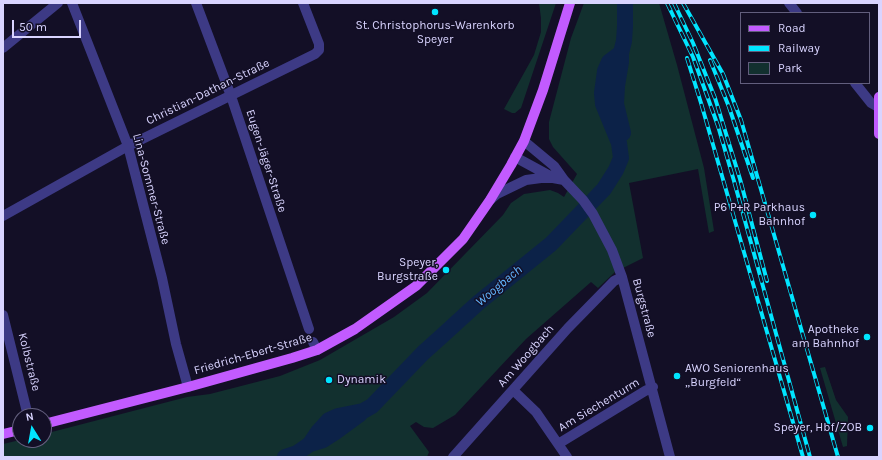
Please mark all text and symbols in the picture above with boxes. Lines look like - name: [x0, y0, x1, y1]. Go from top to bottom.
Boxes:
- marker: St. Christophorus-Warenkorb Speyer: [430, 7, 440, 17]
- scale bar: [14, 12, 83, 38]
- legend: [740, 12, 870, 84]
- place label: St. Christophorus-Warenkorb Speyer: [355, 19, 515, 47]
- text: 50 m: [19, 20, 47, 34]
- text: Road: [778, 21, 806, 35]
- text: Railway: [778, 41, 820, 55]
- street label: Christian-Dathan-Straße: [144, 56, 272, 128]
- text: Park: [778, 61, 802, 75]
- street label: Eugen-Jäger-Straße: [243, 108, 289, 214]
- street label: Lina-Sommer-Straße: [129, 132, 173, 246]
- place label: P6 P+R Parkhaus Bahnhof: [714, 201, 805, 229]
- marker: P6 P+R Parkhaus Bahnhof: [808, 210, 818, 220]
- place label: Speyer, Burgstraße: [377, 256, 438, 284]
- water label: Woogbach: [473, 262, 525, 310]
- marker: Speyer, Burgstraße: [441, 265, 451, 275]
- street label: Burgstraße: [629, 277, 659, 339]
- street label: Am Woogbach: [495, 322, 557, 390]
- place label: Apotheke am Bahnhof: [792, 323, 859, 351]
- street label: Friedrich-Ebert-Straße: [192, 330, 314, 378]
- street label: Kolbstraße: [15, 331, 43, 393]
- marker: Apotheke am Bahnhof: [862, 332, 872, 342]
- place label: AWO Seniorenhaus „Burgfeld“: [685, 362, 789, 390]
- marker: AWO Seniorenhaus „Burgfeld“: [672, 371, 682, 381]
- place label: Dynamik: [337, 373, 386, 387]
- marker: Dynamik: [324, 375, 334, 385]
- street label: Am Siechenturm: [556, 375, 642, 435]
- north arrow: [12, 408, 52, 448]
- text: N: [25, 410, 35, 424]
- place label: Speyer, Hbf/ZOB: [773, 421, 862, 435]
- marker: Speyer, Hbf/ZOB: [865, 423, 875, 433]

